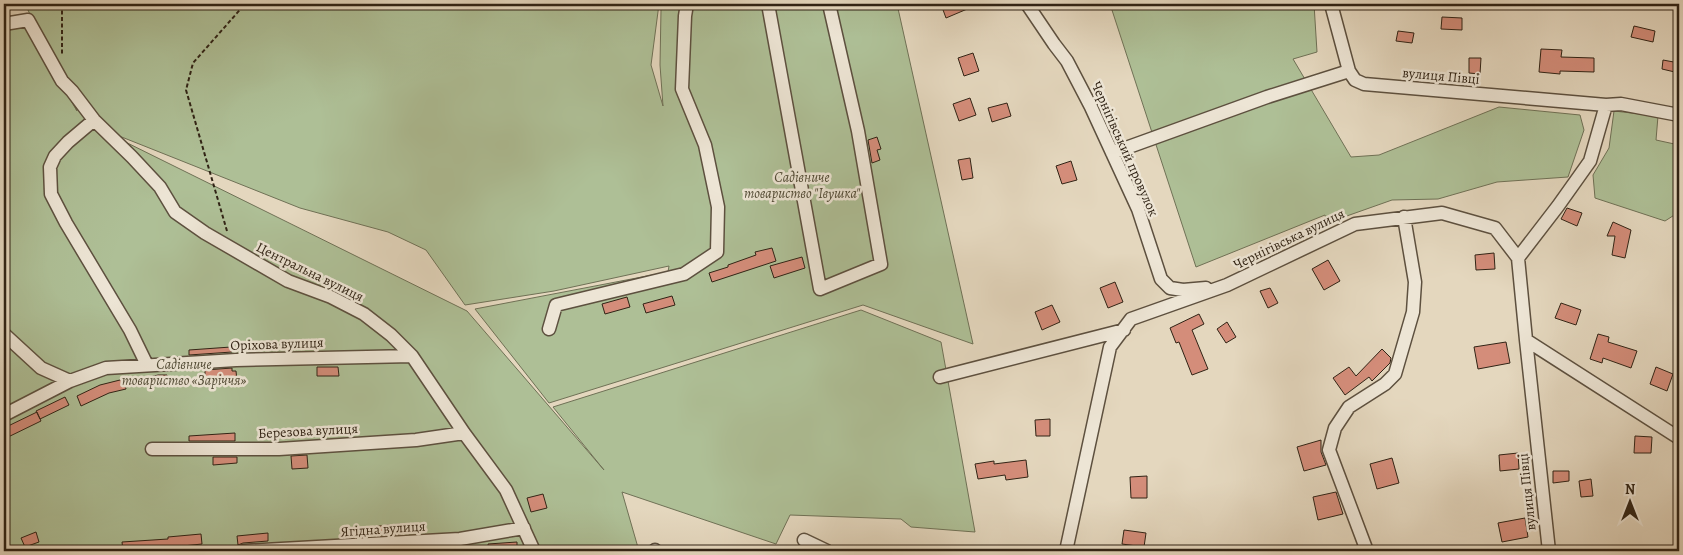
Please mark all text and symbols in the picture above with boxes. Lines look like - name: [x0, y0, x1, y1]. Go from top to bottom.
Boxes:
- street label: вулиця Півці: [1402, 63, 1481, 89]
- street label: Чернігівський провулок: [1087, 79, 1163, 219]
- park label: Садівниче товариство "Івушка": [744, 168, 861, 203]
- street label: Чернігівська вулиця: [1230, 204, 1348, 274]
- street label: Центральна вулиця: [253, 238, 367, 306]
- street label: Оріхова вулиця: [230, 333, 324, 355]
- park label: Садівниче товариство «Заріччя»: [122, 355, 247, 390]
- street label: Березова вулиця: [257, 419, 359, 443]
- street label: вулиця Півці: [1513, 452, 1541, 532]
- north arrow: [1606, 478, 1656, 528]
- text: N: [1625, 480, 1635, 499]
- street label: Ягідна вулиця: [340, 517, 426, 541]

